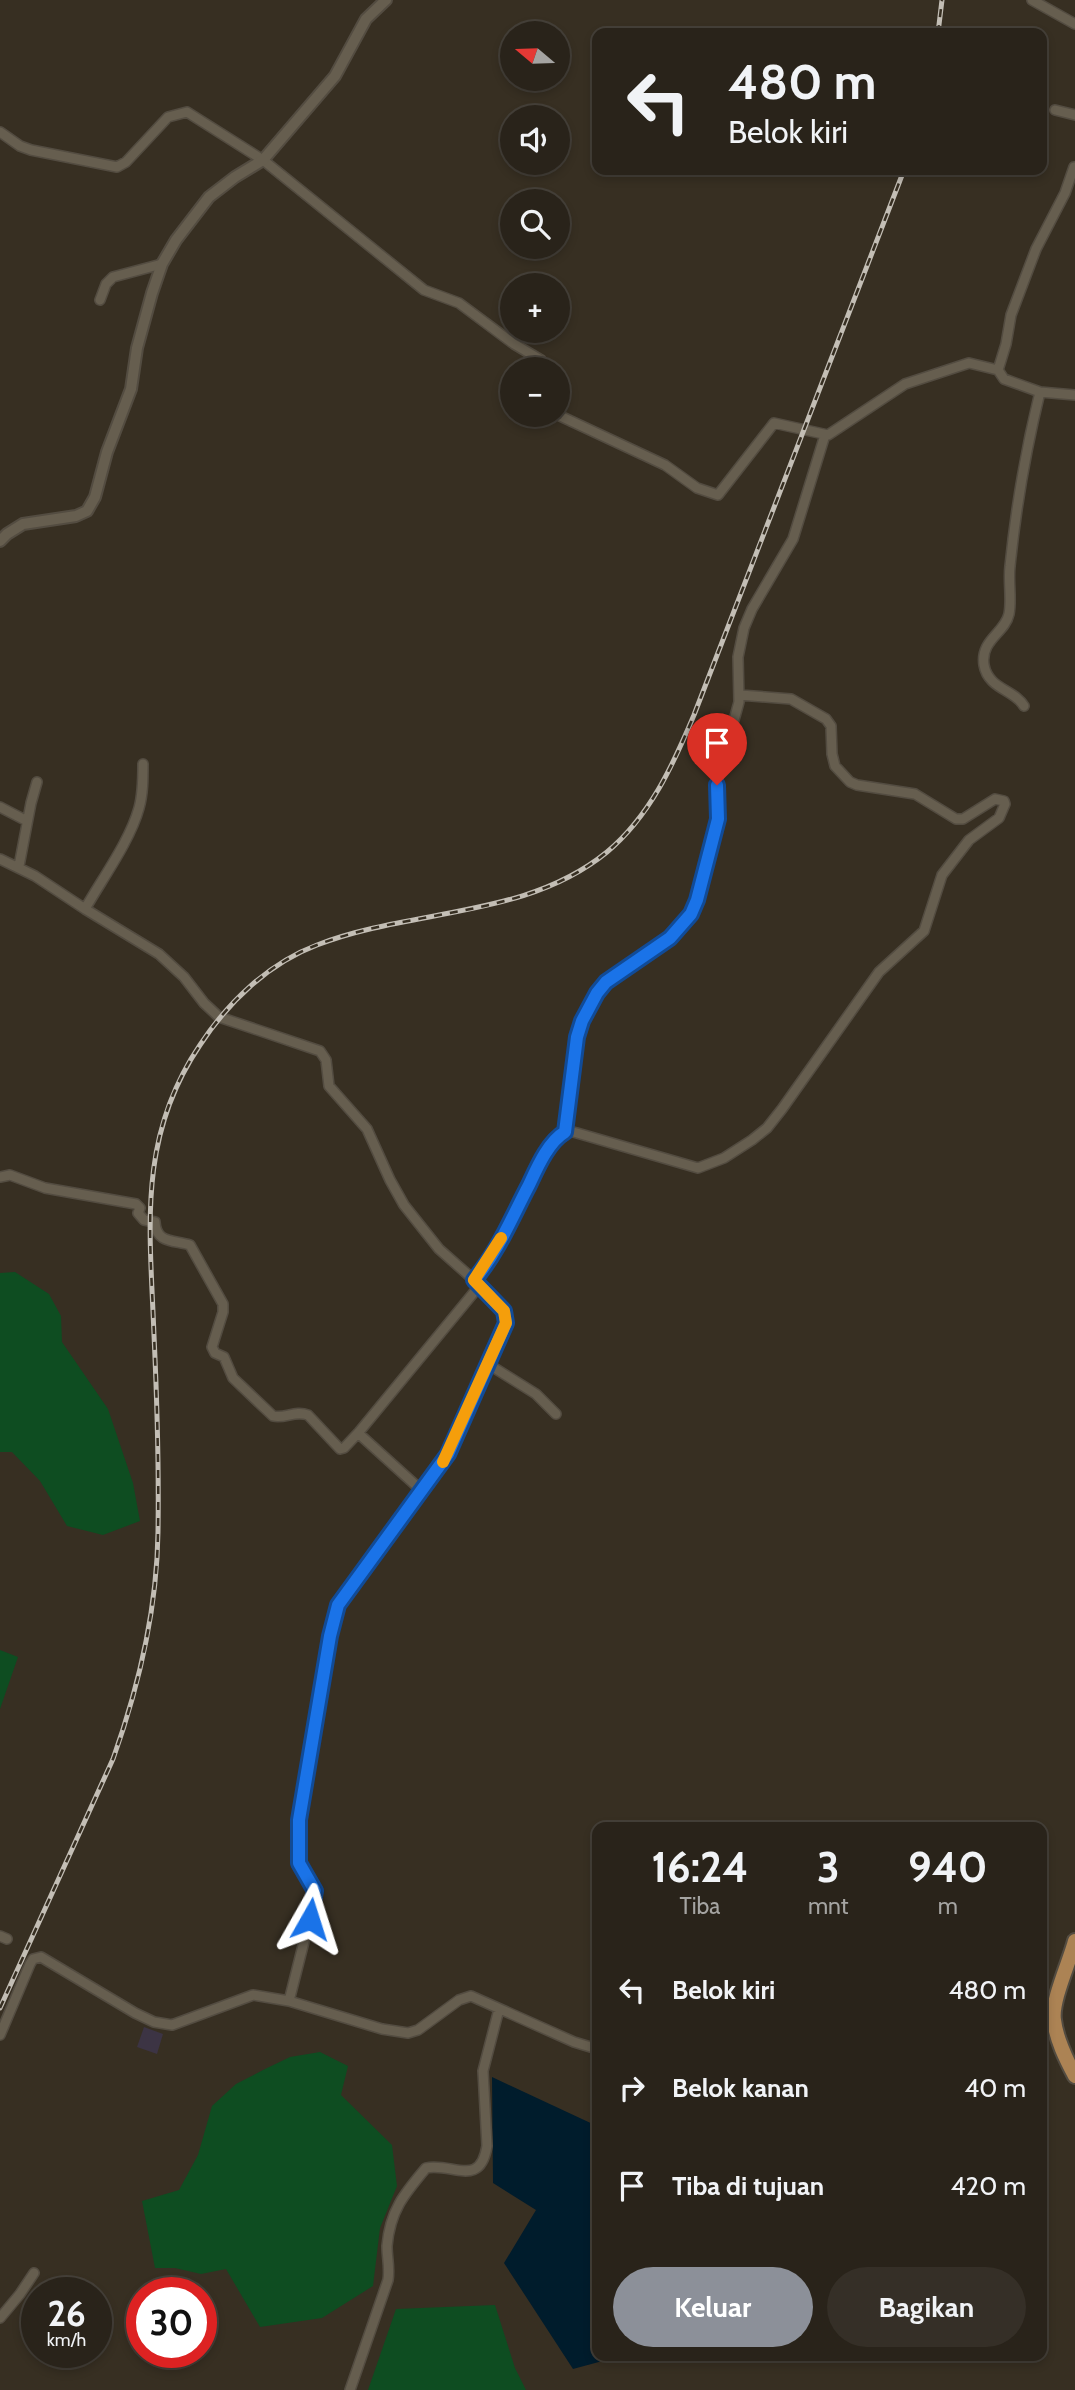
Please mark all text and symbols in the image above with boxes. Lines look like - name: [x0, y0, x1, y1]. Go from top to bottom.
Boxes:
- north arrow: [500, 21, 570, 91]
- map controls: [500, 21, 570, 427]
- text: 480 m: [728, 52, 876, 111]
- icon: left: [613, 56, 704, 147]
- button: sound: [500, 105, 570, 175]
- text: Belok kiri: [728, 112, 848, 151]
- button: search: [500, 189, 570, 259]
- button: +: [500, 273, 570, 343]
- button: −: [500, 357, 570, 427]
- pin: [687, 713, 747, 785]
- icon: arrive: [698, 724, 736, 762]
- text: 16:24: [652, 1841, 748, 1893]
- text: 3: [817, 1841, 840, 1893]
- text: 940: [908, 1841, 987, 1893]
- position arrow: [273, 1882, 347, 1956]
- text: Tiba: [680, 1892, 720, 1920]
- text: mnt: [808, 1892, 849, 1920]
- text: m: [938, 1892, 958, 1920]
- icon: left: [613, 1971, 651, 2009]
- text: Belok kiri: [672, 1974, 775, 2006]
- text: 480 m: [948, 1974, 1026, 2006]
- icon: right: [613, 2069, 651, 2107]
- text: Belok kanan: [672, 2072, 809, 2104]
- text: 40 m: [964, 2072, 1026, 2104]
- icon: arrive: [613, 2167, 651, 2205]
- text: Tiba di tujuan: [672, 2170, 824, 2202]
- text: 420 m: [951, 2170, 1026, 2202]
- button: Keluar: [613, 2267, 813, 2347]
- button: Bagikan: [827, 2267, 1026, 2347]
- speed limit sign: 30: [126, 2277, 217, 2368]
- text: 26: [47, 2292, 86, 2335]
- text: km/h: [47, 2329, 86, 2351]

